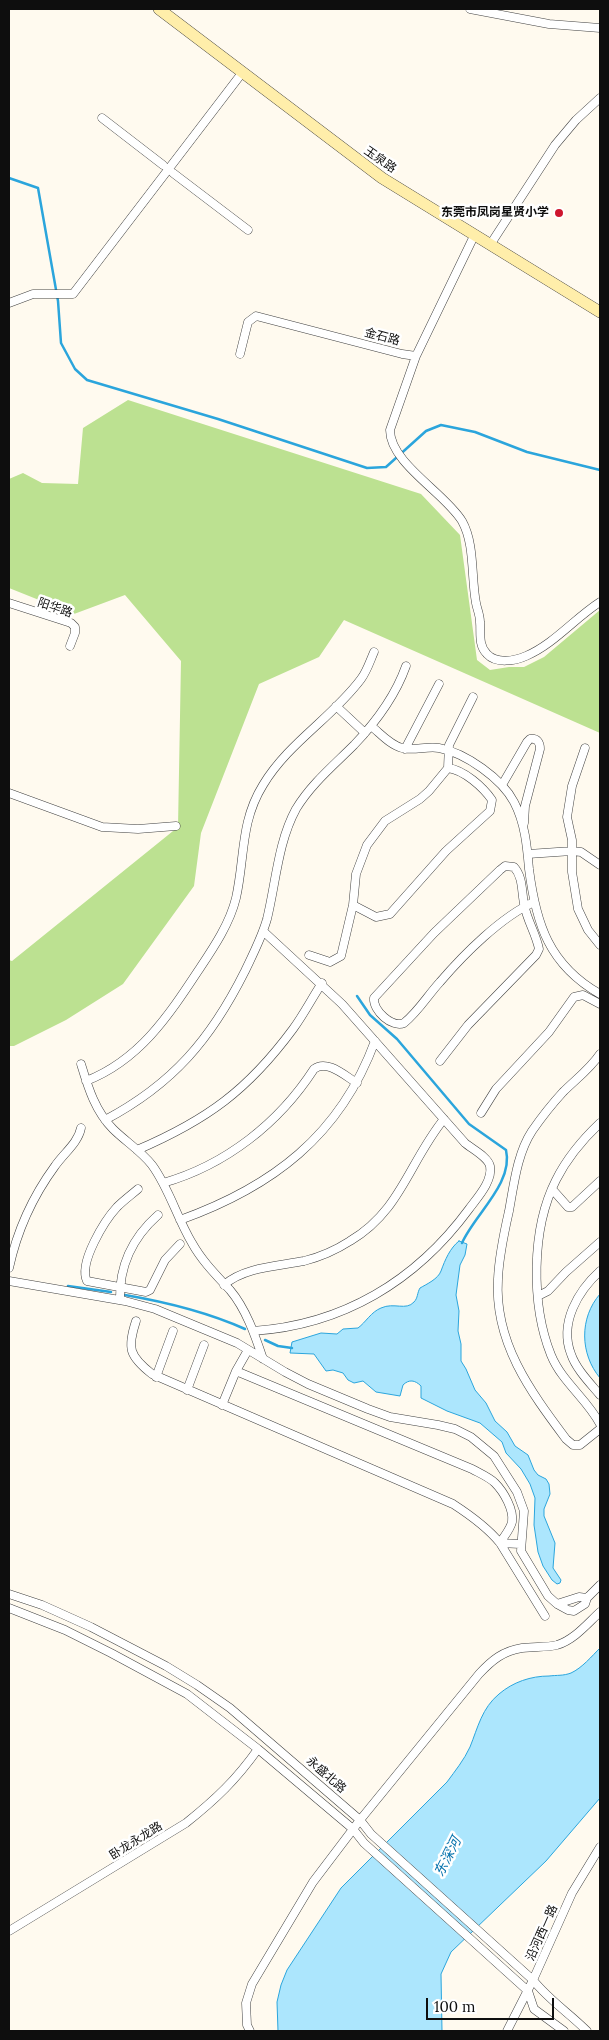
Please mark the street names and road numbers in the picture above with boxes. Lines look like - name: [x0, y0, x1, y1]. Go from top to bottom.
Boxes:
- street label: 玉泉路: [361, 144, 399, 176]
- street label: 金石路: [363, 325, 401, 349]
- street label: 阳华路: [36, 595, 74, 621]
- street label: 永盛北路: [303, 1754, 349, 1796]
- street label: 卧龙永龙路: [107, 1819, 165, 1863]
- street label: 沿河西一路: [523, 1903, 561, 1963]

